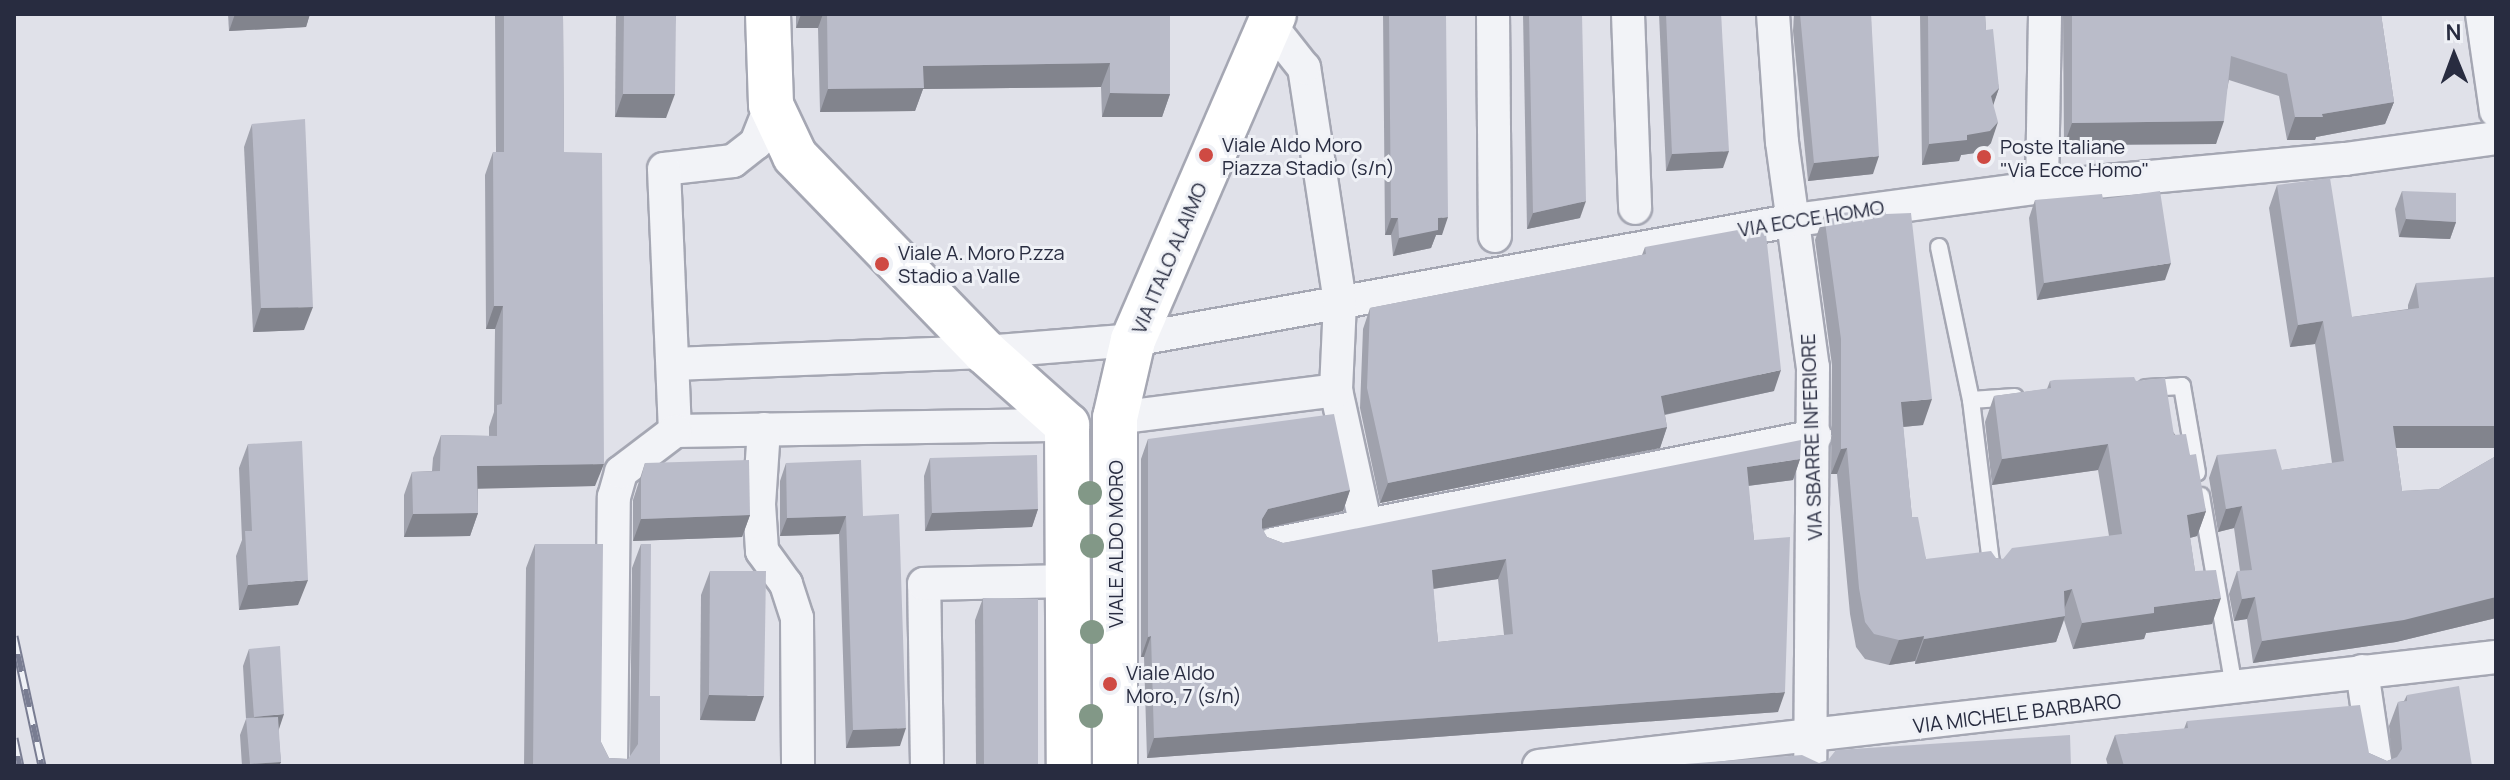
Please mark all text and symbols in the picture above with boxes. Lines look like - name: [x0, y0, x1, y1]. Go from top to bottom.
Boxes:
- north arrow: [2414, 16, 2494, 96]
- text: N: [2445, 17, 2462, 47]
- place label: Viale Aldo Moro Piazza Stadio (s/n): [1222, 132, 1395, 179]
- place label: Poste Italiane "Via Ecce Homo": [2000, 134, 2149, 181]
- marker: Viale Aldo Moro Piazza Stadio (s/n): [1197, 146, 1215, 164]
- marker: Poste Italiane "Via Ecce Homo": [1975, 148, 1993, 166]
- street label: VIA ITALO ALAIMO: [1126, 179, 1212, 337]
- street label: VIA ECCE HOMO: [1736, 195, 1886, 241]
- place label: Viale A. Moro P.zza Stadio a Valle: [898, 240, 1065, 287]
- marker: Viale A. Moro P.zza Stadio a Valle: [873, 255, 891, 273]
- street label: VIA SBARRE INFERIORE: [1795, 333, 1827, 541]
- street label: VIALE ALDO MORO: [1103, 460, 1127, 628]
- place label: Viale Aldo Moro, 7 (s/n): [1126, 660, 1242, 707]
- marker: Viale Aldo Moro, 7 (s/n): [1101, 675, 1119, 693]
- street label: VIA MICHELE BARBARO: [1912, 688, 2122, 738]

